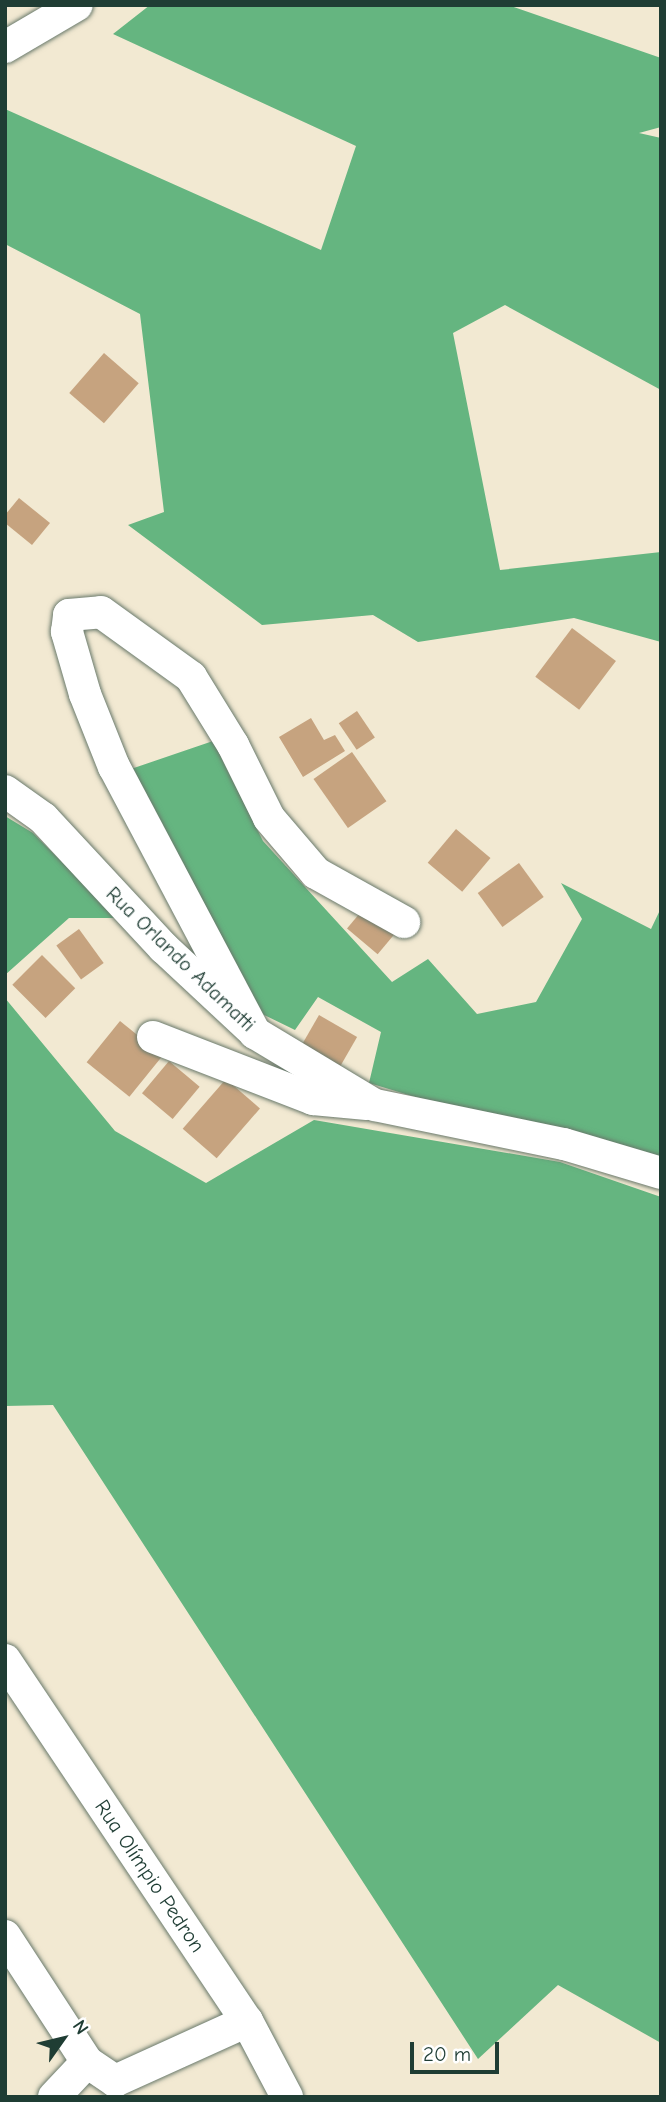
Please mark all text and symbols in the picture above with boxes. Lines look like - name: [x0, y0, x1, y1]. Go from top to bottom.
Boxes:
- street label: Rua Orlando Adamatti: [101, 881, 261, 1037]
- street label: Rua Olímpio Pedron: [90, 1795, 210, 1957]
- north arrow: [28, 2004, 98, 2074]
- text: N: [68, 2016, 93, 2039]
- scale bar: [414, 2028, 503, 2072]
- text: 20 m: [423, 2042, 471, 2066]

